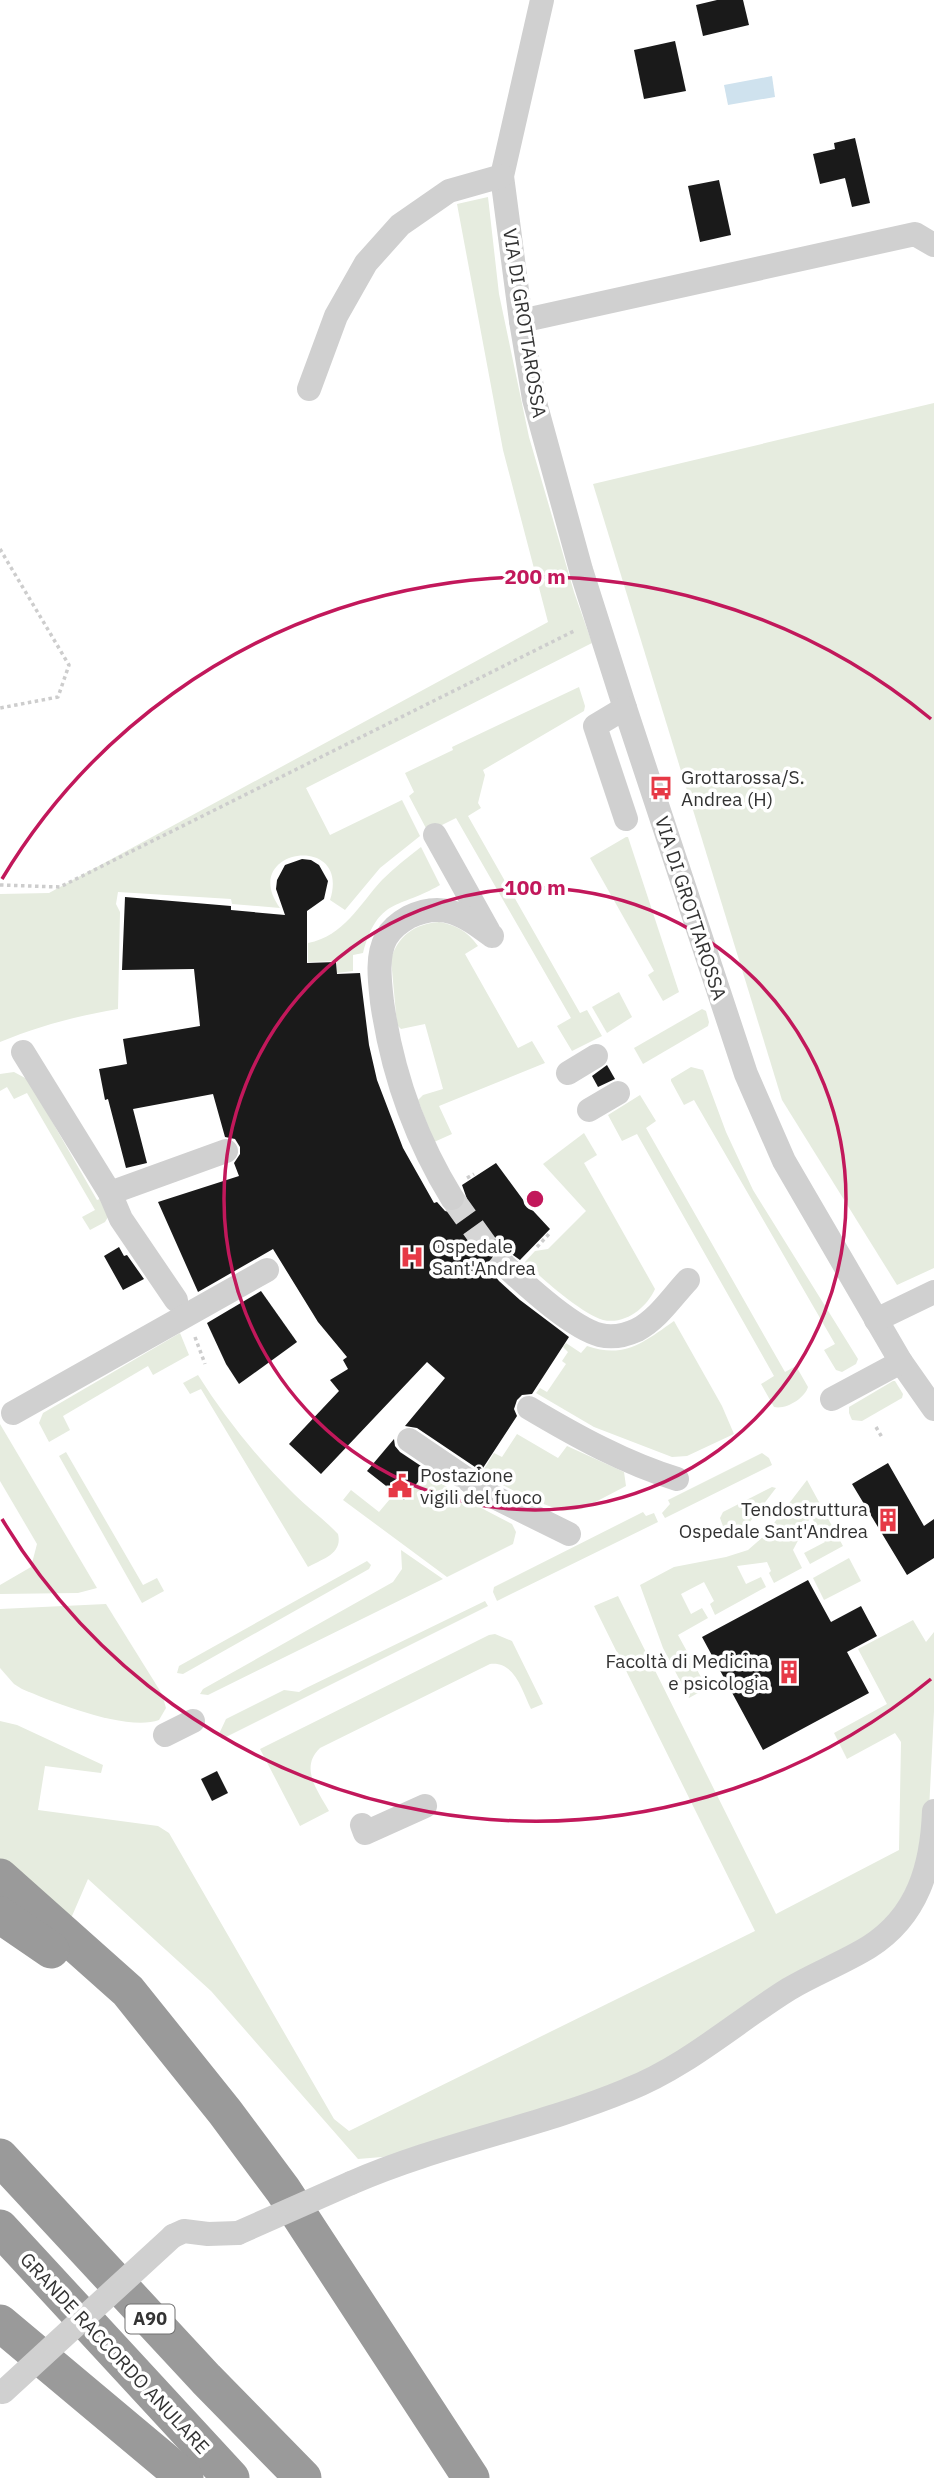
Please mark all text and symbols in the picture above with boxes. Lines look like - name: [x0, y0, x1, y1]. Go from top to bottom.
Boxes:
- street label: VIA DI GROTTAROSSA: [498, 227, 552, 419]
- text: 200 m: [504, 562, 566, 590]
- place label: Grottarossa/S. Andrea (H): [681, 765, 805, 811]
- bus stop icon: Grottarossa/S. Andrea (H): [647, 774, 675, 802]
- street label: VIA DI GROTTAROSSA: [650, 813, 732, 1003]
- text: 100 m: [504, 873, 566, 901]
- centre of rings: [523, 1187, 547, 1211]
- place label: Ospedale Sant'Andrea: [432, 1234, 536, 1280]
- hospital icon: Ospedale Sant'Andrea: [398, 1243, 426, 1271]
- place label: Postazione vigili del fuoco: [420, 1463, 542, 1509]
- public building icon: Postazione vigili del fuoco: [386, 1472, 414, 1500]
- place label: Tendostruttura Ospedale Sant'Andrea: [679, 1497, 868, 1543]
- building icon: Tendostruttura Ospedale Sant'Andrea: [874, 1506, 902, 1534]
- place label: Facoltà di Medicina e psicologia: [605, 1649, 769, 1695]
- building icon: Facoltà di Medicina e psicologia: [775, 1658, 803, 1686]
- street label: GRANDE RACCORDO ANULARE: [15, 2247, 215, 2459]
- road number: A90: [125, 2304, 174, 2334]

